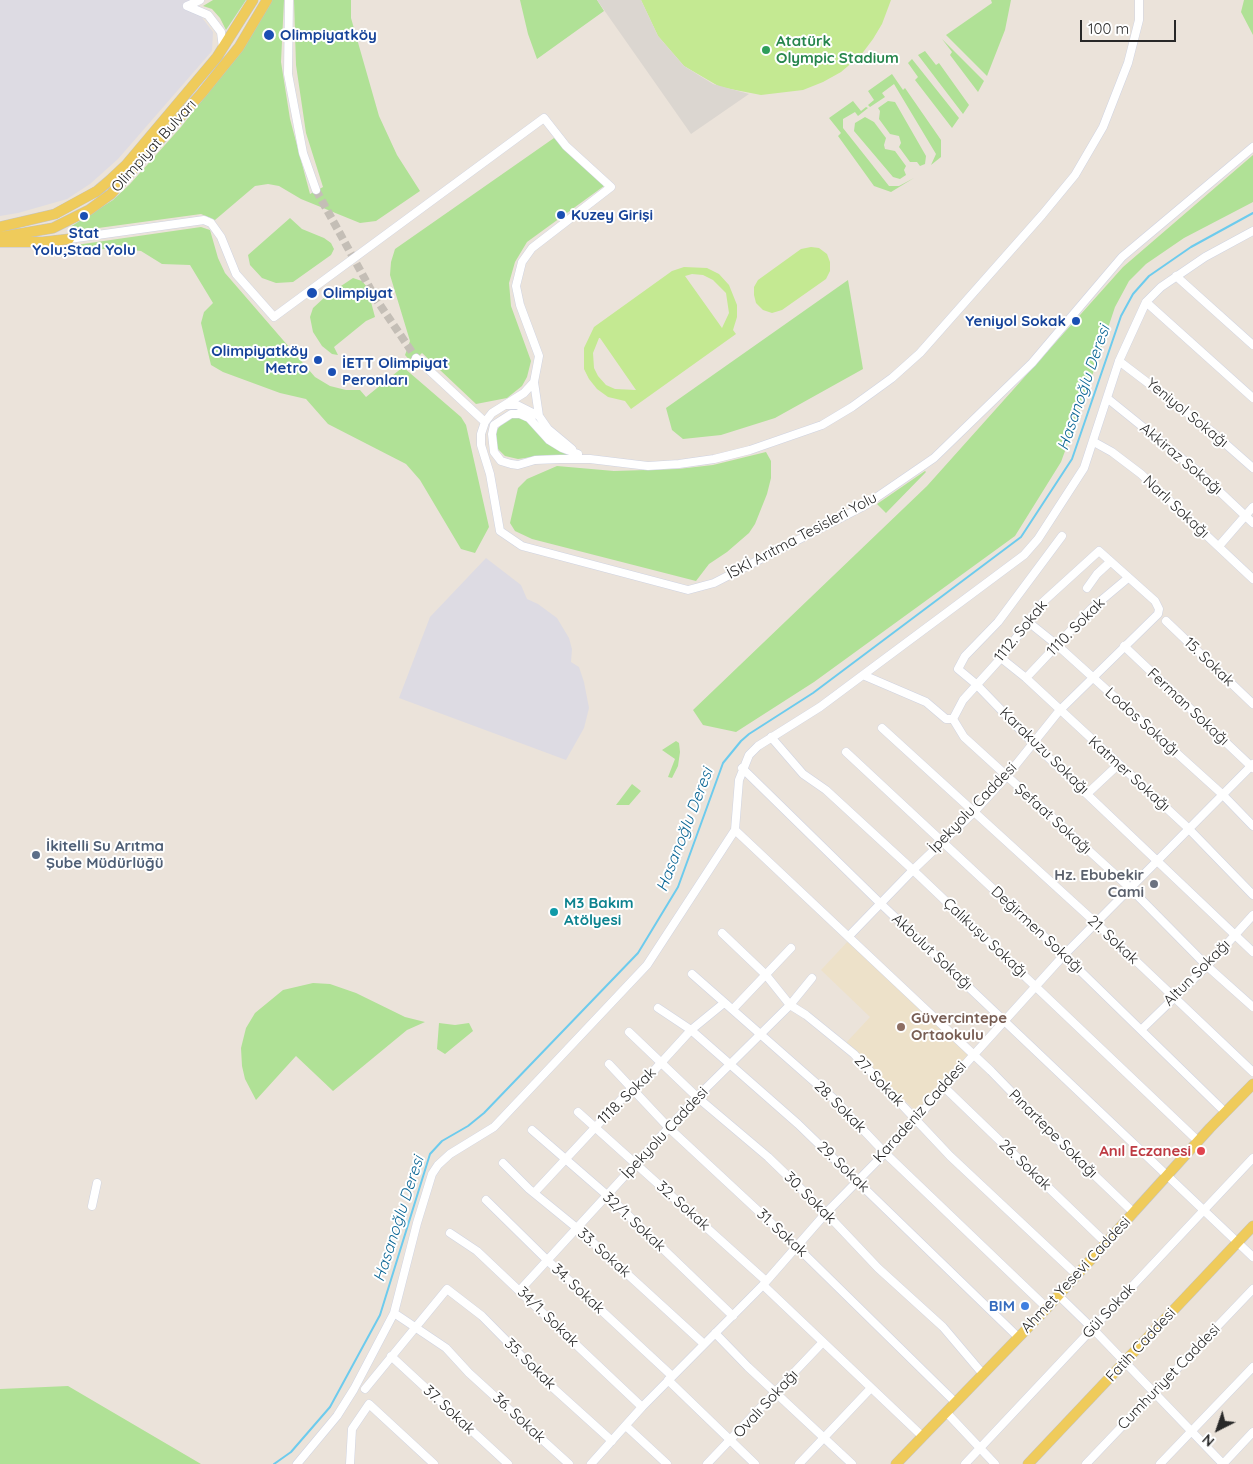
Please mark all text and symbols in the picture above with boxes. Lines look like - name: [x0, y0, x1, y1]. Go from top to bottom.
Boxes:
- scale bar: [1083, 10, 1179, 42]
- text: 100 m: [1088, 19, 1129, 38]
- place label: Olimpiyatköy: [280, 26, 377, 44]
- marker: Olimpiyatköy: [262, 28, 276, 42]
- place label: Atatürk Olympic Stadium: [776, 32, 899, 67]
- marker: Atatürk Olympic Stadium: [760, 44, 772, 56]
- street label: Olimpiyat Bulvarı: [108, 96, 200, 196]
- place label: Kuzey Girişi: [571, 206, 653, 224]
- marker: Kuzey Girişi: [555, 209, 567, 221]
- marker: Stat Yolu;Stad Yolu: [78, 210, 90, 222]
- place label: Stat Yolu;Stad Yolu: [32, 224, 136, 259]
- place label: Olimpiyat: [323, 284, 393, 302]
- marker: Olimpiyat: [305, 286, 319, 300]
- place label: Yeniyol Sokak: [965, 312, 1066, 330]
- marker: Yeniyol Sokak: [1070, 315, 1082, 327]
- water label: Hasanoğlu Deresi: [1054, 323, 1114, 453]
- place label: Olimpiyatköy Metro: [211, 342, 308, 377]
- marker: Olimpiyatköy Metro: [312, 354, 324, 366]
- place label: İETT Olimpiyat Peronları: [342, 354, 448, 389]
- marker: İETT Olimpiyat Peronları: [326, 366, 338, 378]
- street label: Yeniyol Sokağı: [1142, 374, 1232, 452]
- street label: Akkiraz Sokağı: [1136, 419, 1226, 499]
- street label: Narlı Sokağı: [1139, 472, 1213, 542]
- street label: İSKİ Arıtma Tesisleri Yolu: [724, 489, 880, 583]
- street label: 1110. Sokak: [1043, 594, 1109, 660]
- street label: 1112. Sokak: [991, 596, 1051, 666]
- street label: 15. Sokak: [1180, 634, 1238, 690]
- street label: Ferman Sokağı: [1143, 665, 1233, 749]
- street label: Lodos Sokağı: [1101, 684, 1183, 760]
- street label: Karakuzu Sokağı: [996, 704, 1092, 798]
- street label: Katmer Sokağı: [1085, 733, 1173, 815]
- street label: İpekyolu Caddesi: [925, 759, 1021, 857]
- water label: Hasanoğlu Deresi: [653, 765, 717, 895]
- street label: Şefaat Sokağı: [1011, 780, 1095, 858]
- place label: İkitelli Su Arıtma Şube Müdürlüğü: [46, 837, 164, 872]
- marker: İkitelli Su Arıtma Şube Müdürlüğü: [30, 849, 42, 861]
- place label: Hz. Ebubekir Cami: [1054, 866, 1144, 901]
- marker: Hz. Ebubekir Cami: [1148, 878, 1160, 890]
- street label: Değirmen Sokağı: [987, 883, 1087, 977]
- place label: M3 Bakım Atölyesi: [564, 894, 634, 929]
- street label: Çalıkuşu Sokağı: [939, 894, 1031, 982]
- marker: M3 Bakım Atölyesi: [548, 906, 560, 918]
- street label: Akbulut Sokağı: [888, 910, 976, 994]
- street label: 21. Sokak: [1084, 912, 1142, 968]
- street label: Altun Sokağı: [1160, 936, 1234, 1010]
- place label: Güvercintepe Ortaokulu: [911, 1009, 1007, 1044]
- marker: Güvercintepe Ortaokulu: [895, 1021, 907, 1033]
- street label: 27. Sokak: [850, 1052, 908, 1110]
- street label: Karadeniz Caddesi: [870, 1058, 970, 1166]
- street label: 1118. Sokak: [594, 1064, 660, 1128]
- street label: 28. Sokak: [810, 1077, 870, 1137]
- street label: İpekyolu Caddesi: [618, 1083, 712, 1183]
- street label: Pınartepe Sokağı: [1005, 1086, 1101, 1182]
- street label: 26. Sokak: [995, 1136, 1055, 1194]
- street label: 29. Sokak: [813, 1138, 873, 1196]
- place label: Anıl Eczanesi: [1099, 1142, 1191, 1160]
- marker: Anıl Eczanesi: [1195, 1145, 1207, 1157]
- water label: Hasanoğlu Deresi: [370, 1154, 428, 1284]
- street label: 30. Sokak: [780, 1168, 840, 1228]
- street label: 32. Sokak: [653, 1177, 713, 1235]
- street label: 32/1. Sokak: [599, 1189, 669, 1255]
- street label: 31. Sokak: [753, 1205, 811, 1261]
- street label: Ahmet Yesevi Caddesi: [1017, 1213, 1135, 1337]
- street label: 33. Sokak: [574, 1225, 634, 1281]
- street label: 34. Sokak: [548, 1260, 608, 1318]
- street label: Gül Sokak: [1079, 1280, 1139, 1342]
- street label: 34/1. Sokak: [514, 1283, 582, 1351]
- place label: BIM: [989, 1297, 1015, 1315]
- marker: BIM: [1019, 1300, 1031, 1312]
- street label: Fatih Caddesi: [1102, 1304, 1180, 1386]
- street label: Cumhuriyet Caddesi: [1114, 1320, 1224, 1434]
- street label: 35. Sokak: [501, 1335, 559, 1393]
- street label: Ovalı Sokağı: [730, 1366, 802, 1442]
- street label: 37. Sokak: [419, 1382, 479, 1438]
- street label: 36. Sokak: [489, 1389, 549, 1447]
- north arrow: [1193, 1404, 1243, 1454]
- text: N: [1198, 1430, 1218, 1450]

